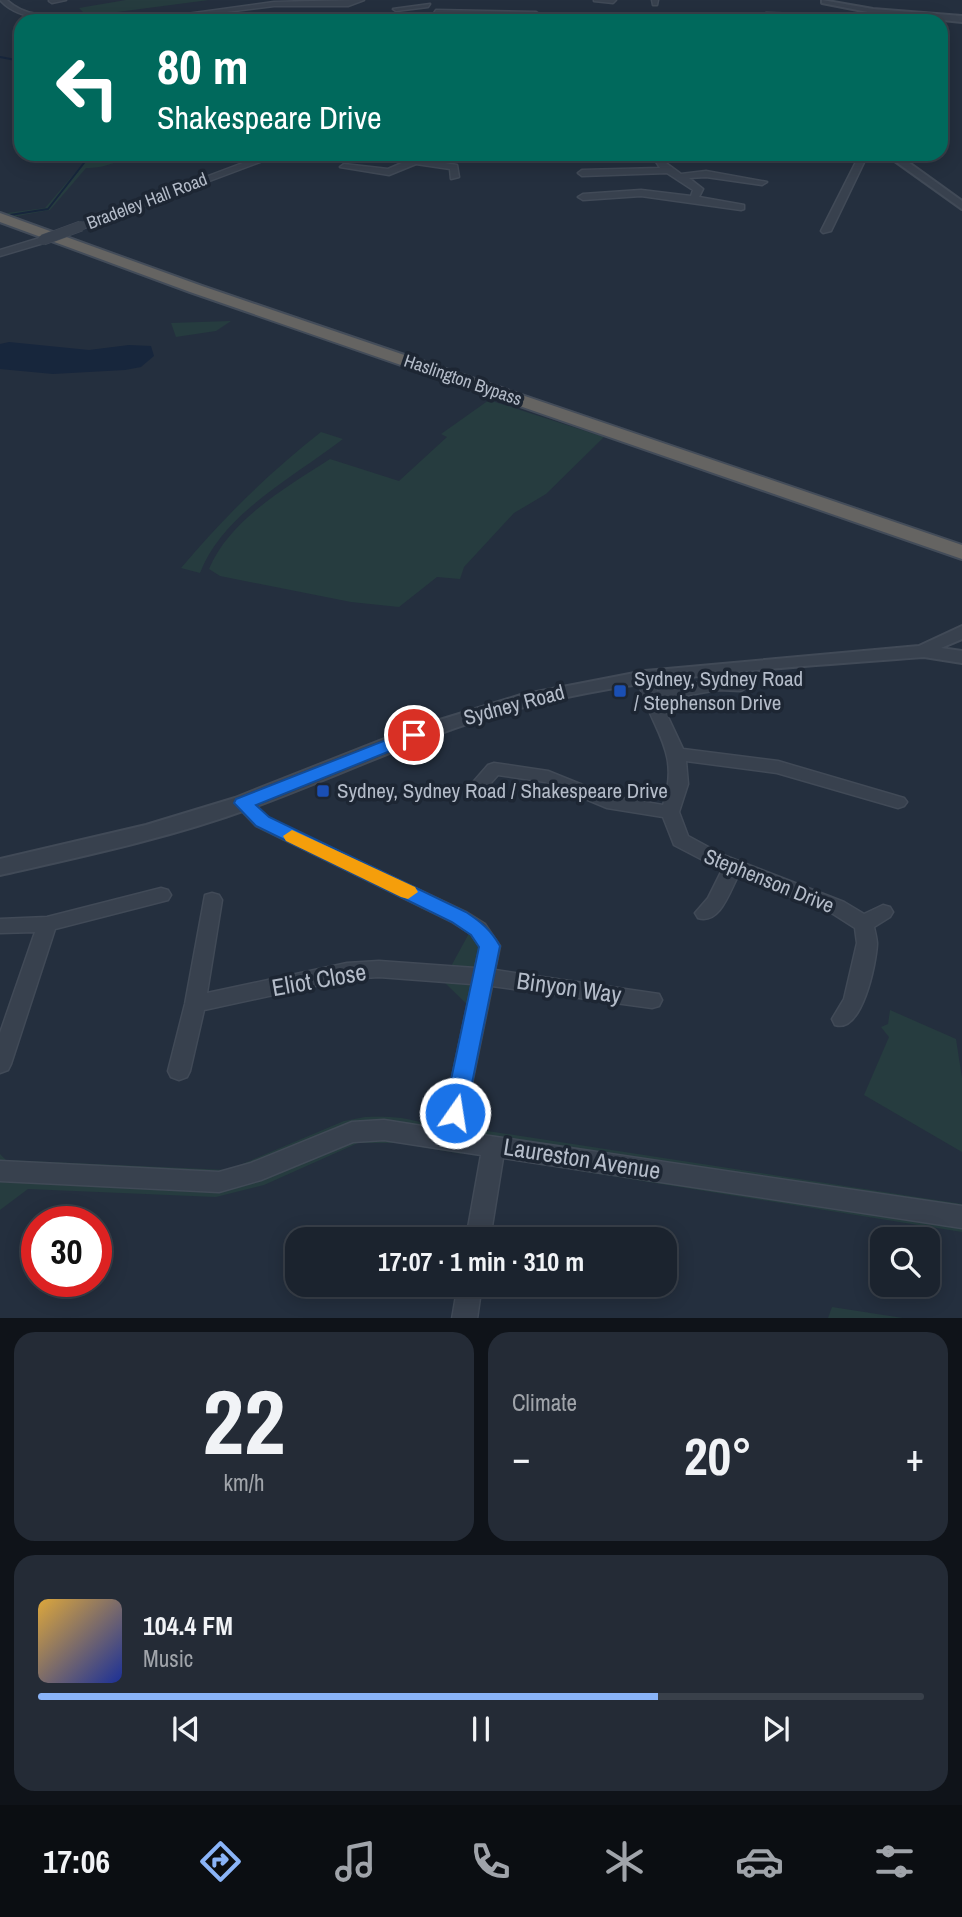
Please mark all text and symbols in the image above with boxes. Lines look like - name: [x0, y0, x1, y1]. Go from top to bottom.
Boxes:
- text: 80 m: [157, 33, 249, 99]
- icon: left: [42, 42, 133, 133]
- text: Shakespeare Drive: [157, 96, 382, 139]
- street label: Bradeley Hall Road: [83, 166, 211, 235]
- street label: Haslington Bypass: [401, 348, 525, 411]
- place label: Sydney, Sydney Road / Stephenson Drive: [634, 664, 803, 717]
- street label: Sydney Road: [460, 677, 568, 732]
- marker: Sydney, Sydney Road / Stephenson Drive: [612, 683, 628, 699]
- pin: [384, 705, 444, 765]
- icon: arrive: [395, 716, 433, 754]
- place label: Sydney, Sydney Road / Shakespeare Drive: [337, 776, 668, 805]
- marker: Sydney, Sydney Road / Shakespeare Drive: [315, 783, 331, 799]
- street label: Stephenson Drive: [700, 841, 839, 920]
- street label: Eliot Close: [269, 955, 368, 1003]
- street label: Binyon Way: [515, 964, 624, 1010]
- position arrow: [418, 1076, 492, 1150]
- street label: Laureston Avenue: [501, 1130, 663, 1186]
- speed limit sign: 30: [21, 1206, 112, 1297]
- map controls: [870, 1227, 940, 1297]
- button: search: [870, 1227, 940, 1297]
- text: 17:07 · 1 min · 310 m: [378, 1244, 584, 1279]
- text: 22: [203, 1360, 286, 1482]
- text: Climate: [512, 1387, 577, 1418]
- text: 20°: [684, 1421, 752, 1491]
- text: −: [512, 1432, 530, 1483]
- text: +: [906, 1432, 924, 1483]
- text: km/h: [224, 1467, 264, 1498]
- text: 104.4 FM: [143, 1608, 233, 1643]
- text: Music: [143, 1643, 193, 1674]
- icon: previous: [167, 1710, 205, 1748]
- icon: pause: [462, 1710, 500, 1748]
- icon: next: [757, 1710, 795, 1748]
- icon: directions: [196, 1837, 245, 1886]
- icon: music: [331, 1837, 380, 1886]
- icon: phone: [466, 1837, 515, 1886]
- icon: climate: [600, 1837, 649, 1886]
- icon: car: [735, 1837, 784, 1886]
- icon: filters: [870, 1837, 919, 1886]
- text: 17:06: [43, 1840, 110, 1883]

